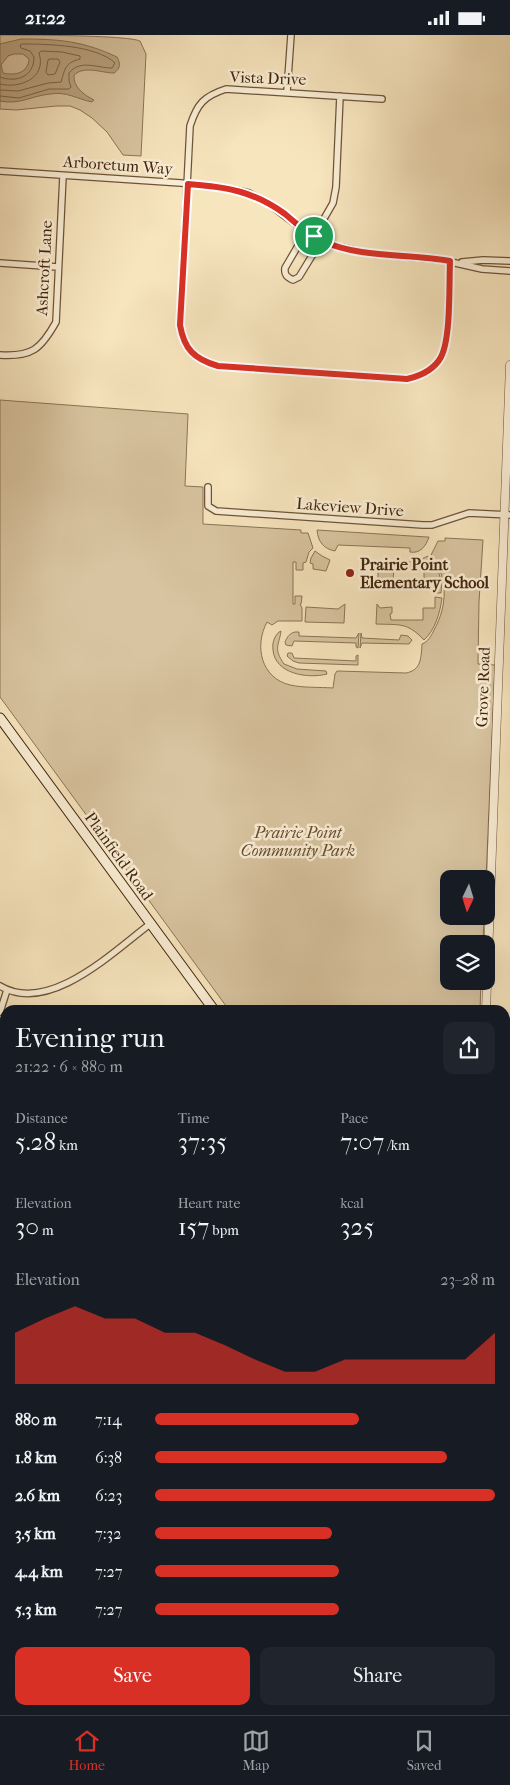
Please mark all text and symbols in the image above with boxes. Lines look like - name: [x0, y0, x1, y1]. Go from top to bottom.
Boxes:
- text: 21:22: [25, 7, 66, 29]
- street label: Vista Drive: [228, 67, 307, 89]
- street label: Arboretum Way: [61, 152, 174, 178]
- pin: [293, 215, 335, 257]
- street label: Ashcroft Lane: [32, 220, 56, 317]
- icon: arrive: [300, 222, 328, 250]
- street label: Lakeview Drive: [296, 494, 404, 520]
- place label: Prairie Point Elementary School: [360, 555, 489, 593]
- marker: Prairie Point Elementary School: [344, 567, 356, 579]
- street label: Grove Road: [472, 646, 494, 728]
- street label: Plainfield Road: [81, 808, 158, 904]
- park label: Prairie Point Community Park: [241, 823, 355, 860]
- north arrow: [440, 870, 495, 925]
- map controls: [440, 870, 495, 990]
- button: layers: [440, 935, 495, 990]
- text: Evening run: [15, 1021, 165, 1054]
- button: share: [443, 1022, 495, 1074]
- text: 21:22 · 6 × 880 m: [15, 1057, 123, 1076]
- text: Distance: [15, 1110, 68, 1127]
- text: Time: [178, 1110, 209, 1127]
- text: Pace: [340, 1110, 368, 1127]
- text: 5.28: [15, 1127, 56, 1156]
- text: 37:35: [178, 1127, 227, 1156]
- text: 7:07: [340, 1127, 384, 1156]
- text: km: [56, 1137, 78, 1154]
- text: /km: [384, 1137, 410, 1154]
- text: Elevation: [15, 1195, 72, 1212]
- text: Heart rate: [178, 1195, 240, 1212]
- text: kcal: [340, 1195, 364, 1212]
- text: 30: [15, 1212, 39, 1241]
- text: 157: [178, 1212, 209, 1241]
- text: 325: [340, 1212, 374, 1241]
- text: m: [39, 1222, 54, 1239]
- text: bpm: [209, 1222, 239, 1239]
- text: Elevation: [15, 1270, 80, 1289]
- text: 23–28 m: [440, 1270, 495, 1289]
- text: 880 m: [15, 1410, 57, 1429]
- text: 7:14: [95, 1410, 122, 1429]
- text: 1.8 km: [15, 1448, 57, 1467]
- text: 6:38: [95, 1448, 122, 1467]
- text: 2.6 km: [15, 1486, 60, 1505]
- text: 6:23: [95, 1486, 122, 1505]
- text: 3.5 km: [15, 1524, 56, 1543]
- text: 7:32: [95, 1524, 121, 1543]
- text: 4.4 km: [15, 1562, 63, 1581]
- text: 7:27: [95, 1562, 123, 1581]
- text: 5.3 km: [15, 1600, 57, 1619]
- text: 7:27: [95, 1600, 123, 1619]
- button: Save: [15, 1647, 250, 1705]
- button: Share: [260, 1647, 495, 1705]
- tab: Home: [68, 1727, 105, 1774]
- tab: Map: [242, 1727, 270, 1774]
- tab: Saved: [407, 1727, 442, 1774]

